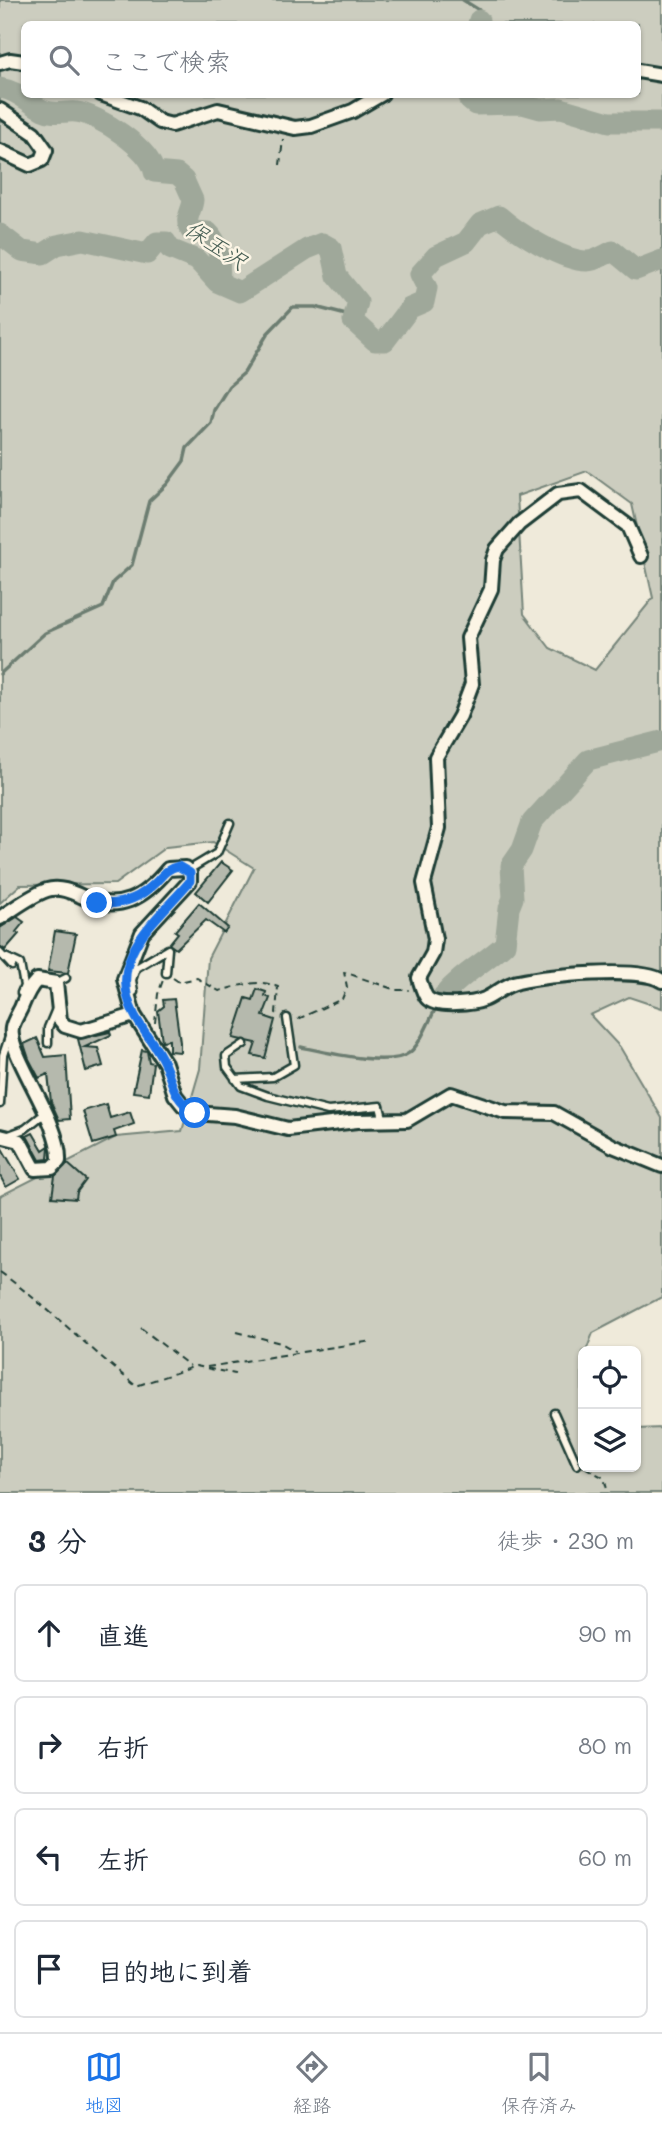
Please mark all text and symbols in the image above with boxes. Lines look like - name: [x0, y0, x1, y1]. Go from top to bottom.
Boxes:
- search box: [21, 21, 641, 98]
- icon: search: [45, 41, 83, 79]
- text: ここで検索: [101, 44, 231, 78]
- water label: 保玉沢: [180, 212, 254, 276]
- route end: [81, 887, 112, 918]
- route start: [179, 1097, 210, 1128]
- map controls: [578, 1346, 641, 1472]
- button: locate: [578, 1346, 641, 1409]
- button: layers: [578, 1409, 641, 1472]
- text: 3 分: [28, 1520, 87, 1560]
- text: 徒歩 · 230 m: [497, 1525, 634, 1555]
- icon: ahead: [30, 1614, 68, 1652]
- text: 直進: [97, 1618, 149, 1652]
- text: 90 m: [579, 1618, 632, 1648]
- icon: right: [30, 1726, 68, 1764]
- text: 右折: [97, 1730, 149, 1764]
- text: 80 m: [578, 1730, 632, 1760]
- icon: left: [30, 1838, 68, 1876]
- text: 左折: [97, 1842, 149, 1876]
- text: 60 m: [578, 1842, 632, 1872]
- icon: arrive: [30, 1950, 68, 1988]
- text: 目的地に到着: [97, 1954, 253, 1988]
- tab: 地図: [85, 2048, 123, 2117]
- tab: 経路: [293, 2048, 331, 2117]
- tab: 保存済み: [501, 2048, 577, 2117]

